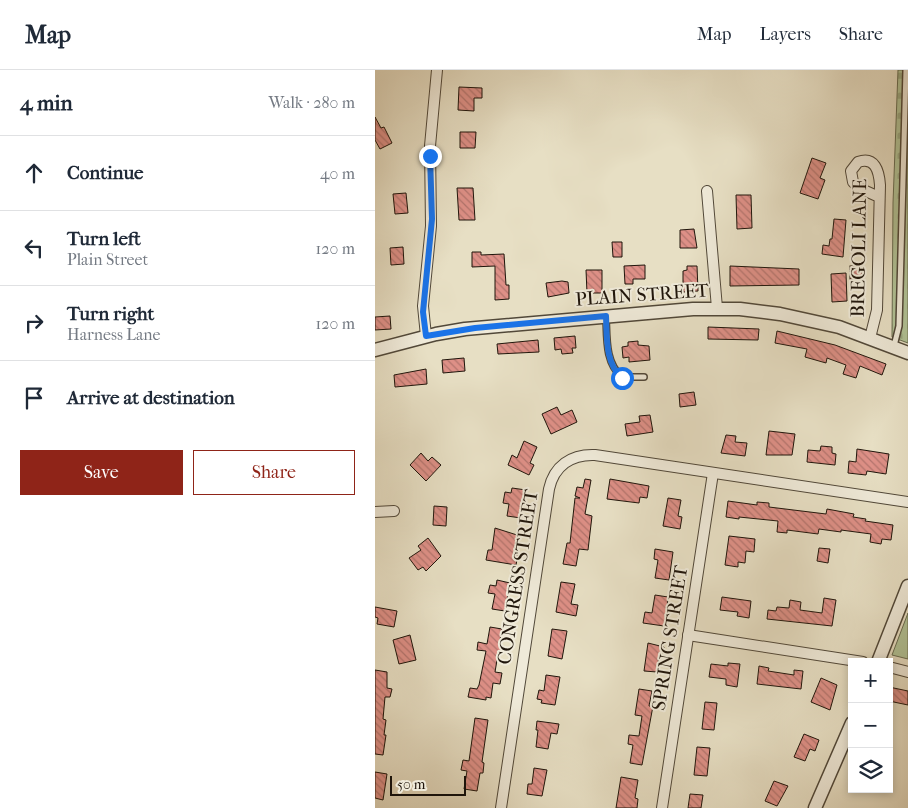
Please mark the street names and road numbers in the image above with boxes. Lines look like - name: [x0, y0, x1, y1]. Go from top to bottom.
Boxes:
- street label: BREGOLI LANE: [847, 178, 871, 318]
- street label: PLAIN STREET: [575, 279, 710, 311]
- street label: CONGRESS STREET: [493, 488, 543, 666]
- street label: SPRING STREET: [648, 564, 692, 712]

